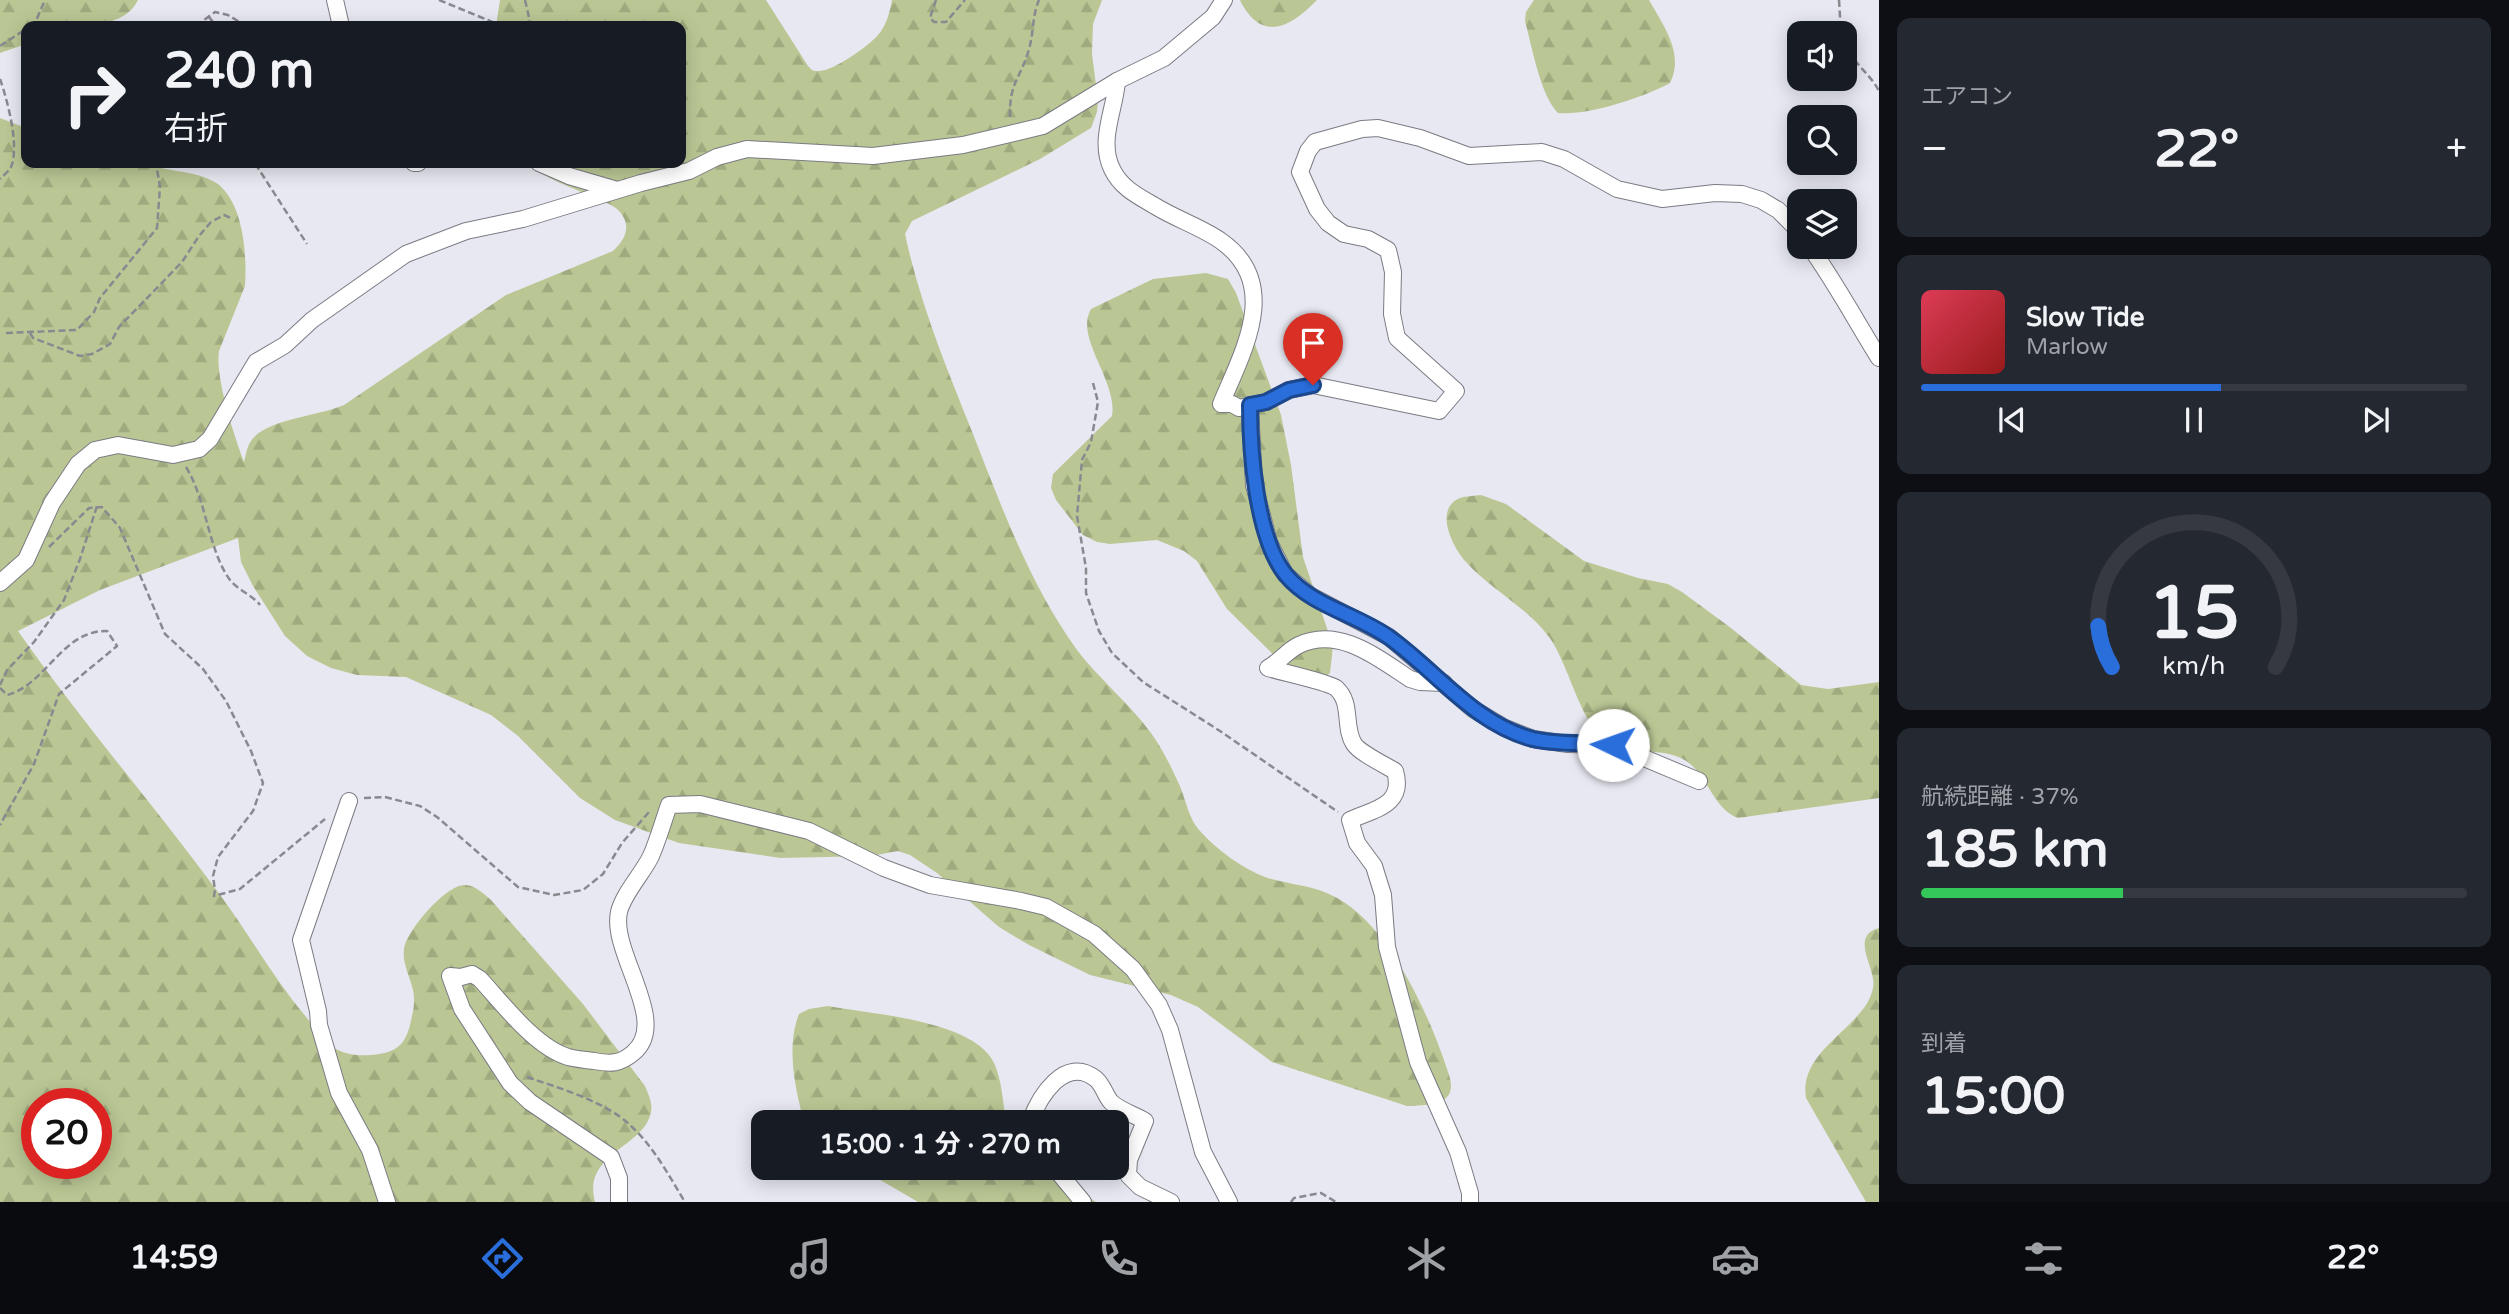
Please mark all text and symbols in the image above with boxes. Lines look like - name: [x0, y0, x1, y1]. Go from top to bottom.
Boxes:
- map controls: [1787, 21, 1857, 259]
- button: sound: [1787, 21, 1857, 91]
- text: 240 m: [164, 42, 314, 101]
- icon: right: [49, 49, 140, 140]
- text: エアコン: [1921, 83, 2013, 111]
- button: search: [1787, 105, 1857, 175]
- text: 右折: [164, 110, 228, 148]
- text: 22°: [2154, 118, 2239, 181]
- text: −: [1921, 126, 1948, 172]
- text: +: [2446, 126, 2467, 172]
- button: layers: [1787, 189, 1857, 259]
- text: Slow Tide: [2026, 302, 2144, 333]
- pin: [1283, 313, 1343, 385]
- icon: arrive: [1294, 324, 1332, 362]
- text: Marlow: [2026, 333, 2108, 361]
- icon: previous: [1993, 401, 2031, 439]
- icon: pause: [2175, 401, 2213, 439]
- icon: next: [2357, 401, 2395, 439]
- text: 15: [2148, 570, 2240, 658]
- text: km/h: [2163, 651, 2225, 681]
- position arrow: [1576, 708, 1650, 782]
- text: 航続距離 · 37%: [1921, 783, 2079, 811]
- text: 185 km: [1921, 818, 2109, 881]
- text: 到着: [1921, 1030, 1967, 1058]
- text: 15:00: [1921, 1065, 2065, 1128]
- speed limit sign: 20: [21, 1088, 112, 1179]
- text: 15:00 · 1 分 · 270 m: [819, 1129, 1061, 1160]
- icon: directions: [478, 1234, 527, 1283]
- icon: music: [786, 1234, 835, 1283]
- icon: phone: [1094, 1234, 1143, 1283]
- icon: climate: [1402, 1234, 1451, 1283]
- icon: car: [1711, 1234, 1760, 1283]
- icon: filters: [2019, 1234, 2068, 1283]
- text: 14:59: [130, 1239, 218, 1277]
- text: 22°: [2327, 1239, 2379, 1277]

